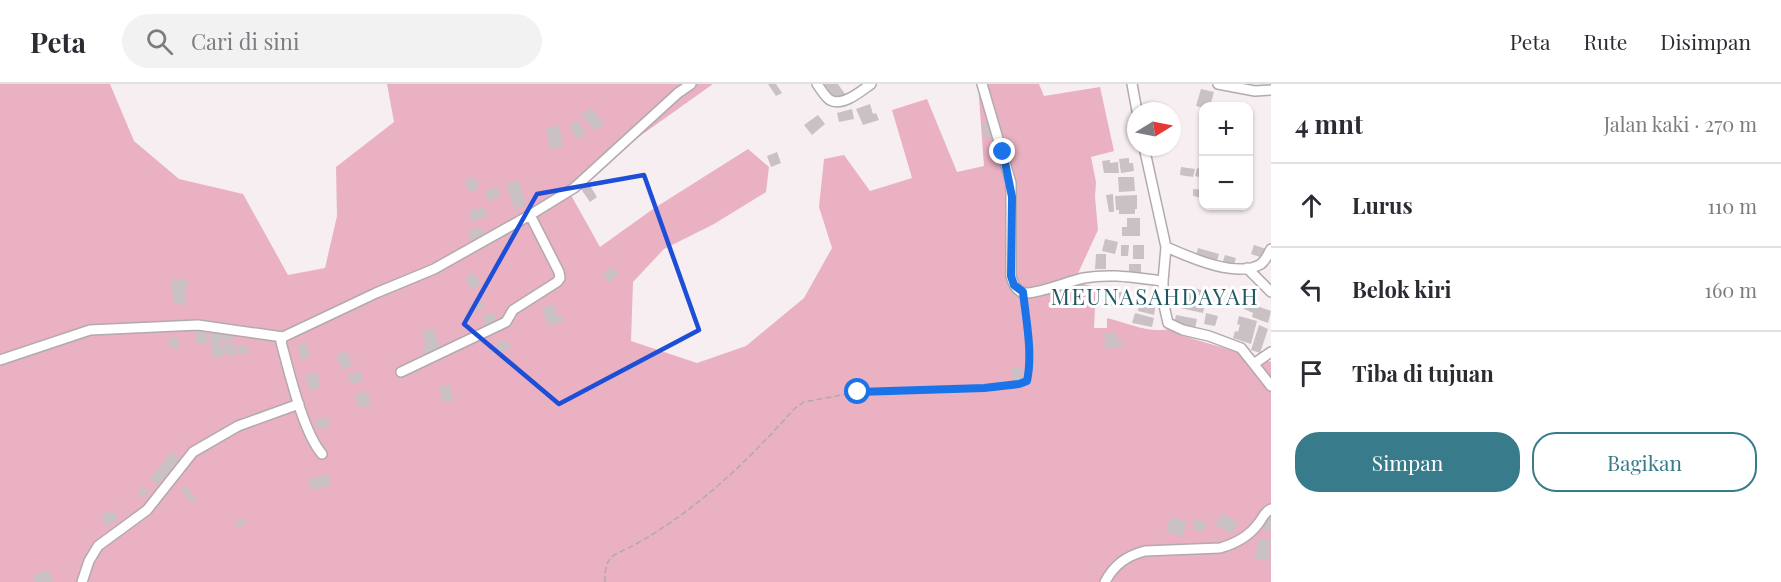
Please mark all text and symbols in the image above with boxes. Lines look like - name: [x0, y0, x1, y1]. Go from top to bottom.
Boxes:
- search box: [122, 14, 542, 68]
- text: Peta: [30, 23, 86, 60]
- icon: search: [143, 25, 176, 58]
- text: Cari di sini: [191, 26, 299, 56]
- text: Peta: [1510, 27, 1550, 55]
- text: Rute: [1583, 27, 1627, 55]
- text: Disimpan: [1660, 27, 1751, 55]
- north arrow: [1127, 102, 1181, 156]
- map controls: [1199, 102, 1253, 210]
- button: +: [1199, 102, 1253, 156]
- text: 4 mnt: [1295, 106, 1363, 141]
- text: Jalan kaki · 270 m: [1604, 110, 1757, 137]
- route end: [989, 138, 1015, 164]
- button: −: [1199, 156, 1253, 210]
- icon: ahead: [1295, 189, 1328, 222]
- text: Lurus: [1352, 190, 1413, 220]
- text: 110 m: [1707, 192, 1757, 219]
- icon: left: [1295, 273, 1328, 306]
- text: Belok kiri: [1352, 274, 1451, 304]
- text: 160 m: [1705, 276, 1757, 303]
- district label: MEUNASAHDAYAH: [1051, 281, 1259, 311]
- icon: arrive: [1295, 357, 1328, 390]
- text: Tiba di tujuan: [1352, 358, 1494, 388]
- route start: [844, 378, 870, 404]
- button: Simpan: [1295, 432, 1520, 492]
- button: Bagikan: [1532, 432, 1757, 492]

